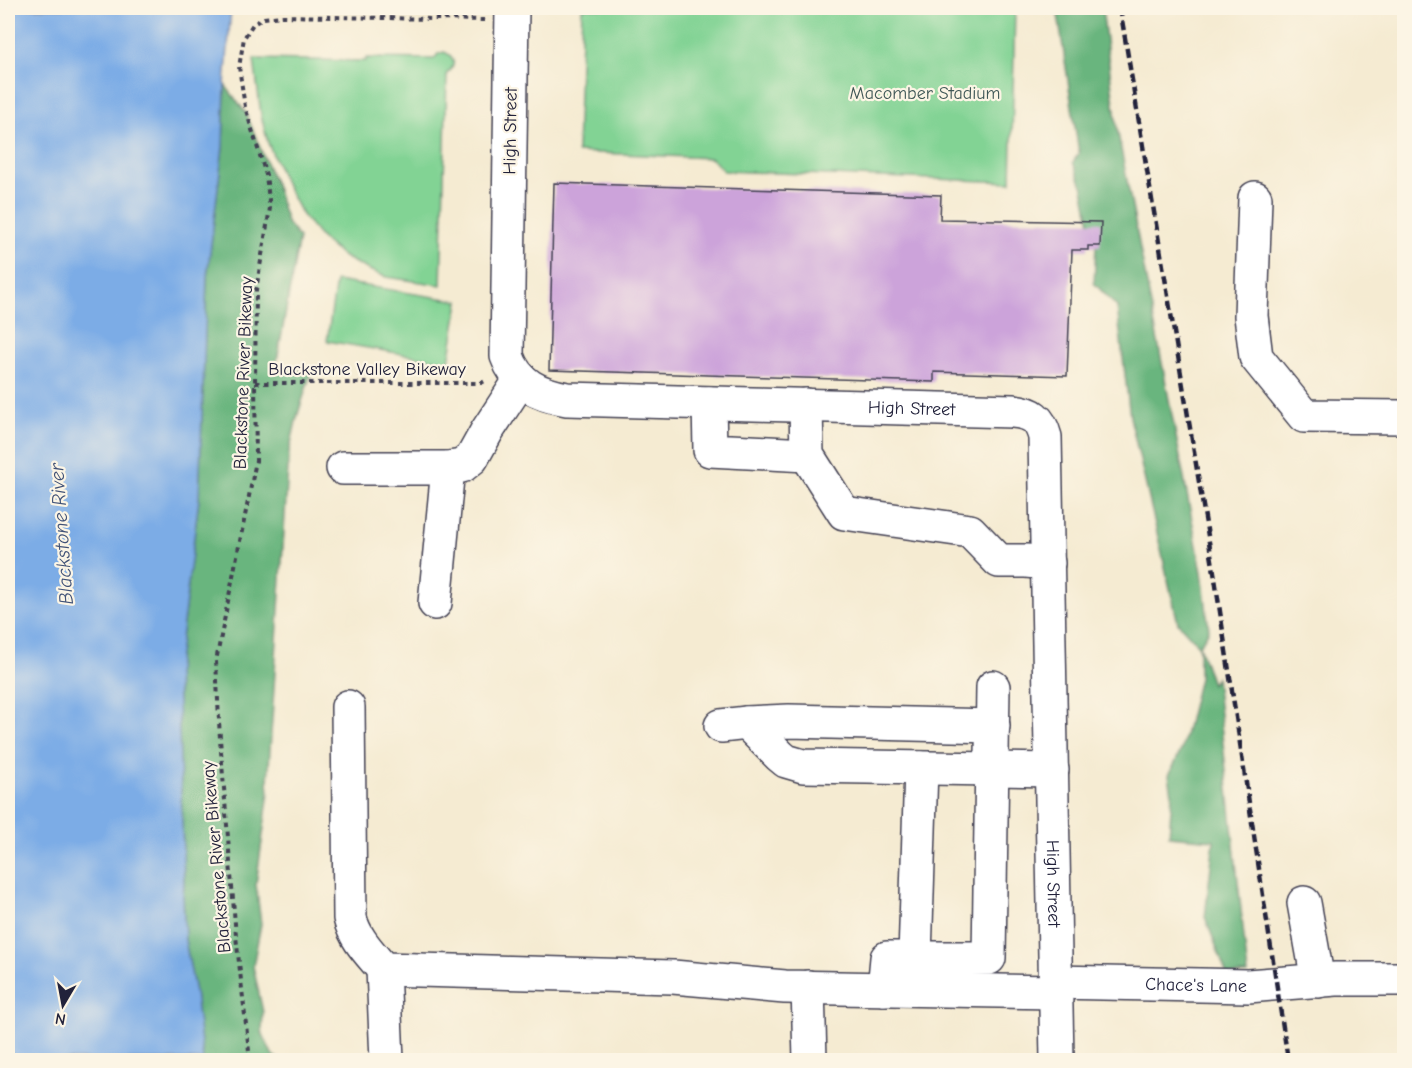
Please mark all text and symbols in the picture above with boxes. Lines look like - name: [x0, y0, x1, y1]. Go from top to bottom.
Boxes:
- park label: Macomber Stadium: [850, 83, 1000, 104]
- street label: High Street: [499, 86, 522, 175]
- street label: Blackstone River Bikeway: [230, 275, 257, 470]
- street label: Blackstone Valley Bikeway: [268, 359, 467, 380]
- street label: High Street: [868, 397, 957, 420]
- water label: Blackstone River: [45, 461, 78, 606]
- street label: Blackstone River Bikeway: [198, 759, 235, 954]
- street label: High Street: [1042, 840, 1064, 928]
- street label: Chace's Lane: [1145, 974, 1247, 997]
- north arrow: [33, 975, 93, 1035]
- text: N: [54, 1009, 67, 1029]

